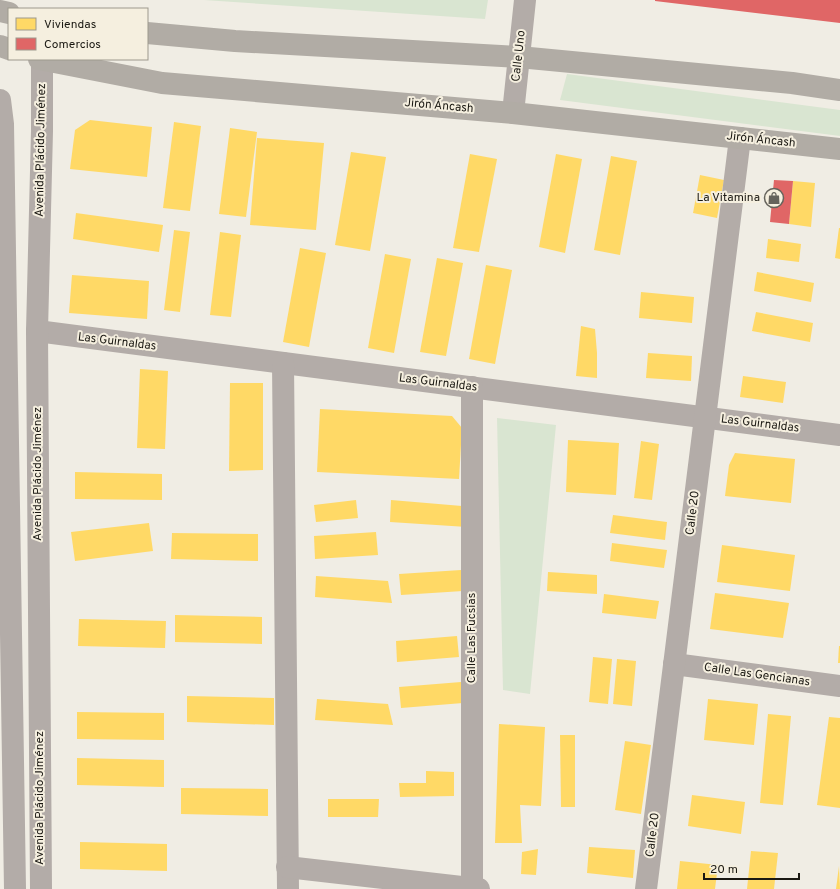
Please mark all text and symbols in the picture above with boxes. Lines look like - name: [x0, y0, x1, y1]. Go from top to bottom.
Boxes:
- legend: [8, 8, 148, 60]
- text: Viviendas: [44, 17, 96, 33]
- street label: Calle Uno: [508, 29, 530, 82]
- text: Comercios: [44, 37, 101, 53]
- street label: Avenida Plácido Jiménez: [32, 83, 50, 217]
- street label: Jirón Áncash: [404, 95, 474, 117]
- street label: Jirón Áncash: [726, 128, 796, 152]
- shop icon: La Vitamina: [763, 187, 785, 209]
- place label: La Vitamina: [697, 190, 760, 206]
- street label: Las Guirnaldas: [77, 329, 157, 355]
- street label: Las Guirnaldas: [398, 370, 478, 396]
- street label: Avenida Plácido Jiménez: [30, 407, 46, 541]
- street label: Las Guirnaldas: [720, 411, 800, 437]
- street label: Calle 20: [682, 490, 704, 536]
- street label: Calle Las Fucsias: [464, 593, 480, 683]
- street label: Calle Las Gencianas: [703, 660, 811, 690]
- street label: Avenida Plácido Jiménez: [32, 731, 48, 865]
- street label: Calle 20: [642, 812, 664, 858]
- scale bar: [704, 855, 799, 881]
- text: 20 m: [710, 862, 738, 878]

